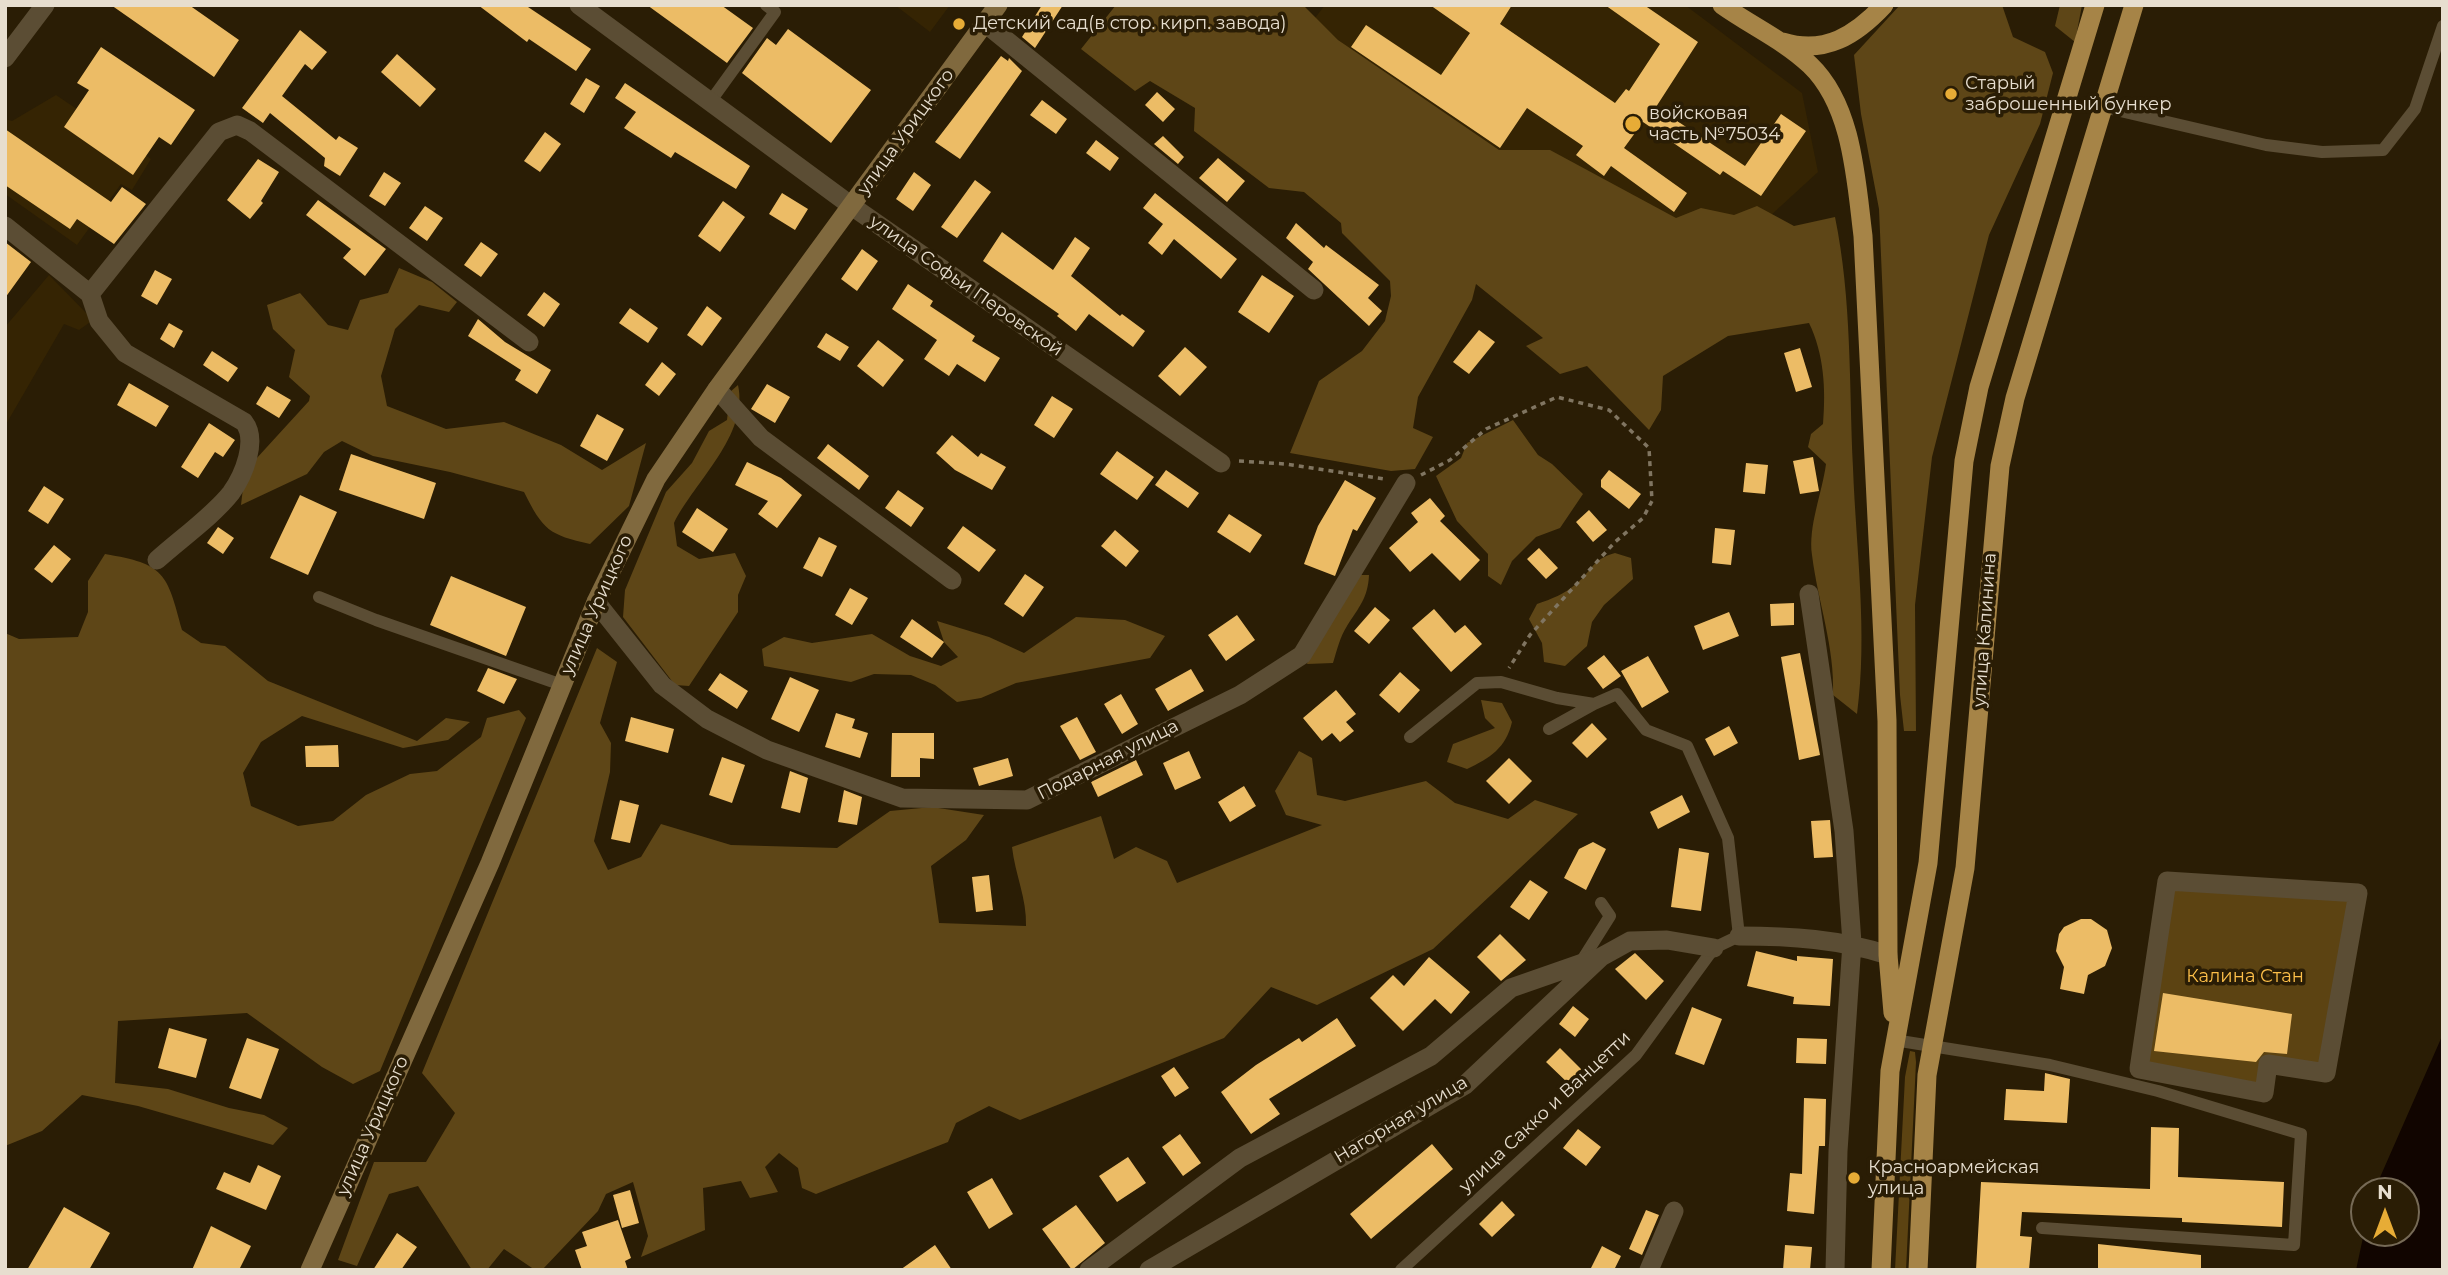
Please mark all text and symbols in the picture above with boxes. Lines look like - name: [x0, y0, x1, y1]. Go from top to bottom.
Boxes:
- place label: Детский сад(в стор. кирп. завода): [973, 13, 1286, 35]
- marker: Детский сад(в стор. кирп. завода): [951, 16, 967, 32]
- street label: улица Урицкого: [853, 65, 959, 199]
- place label: Старый заброшенный бункер: [1965, 73, 2172, 116]
- marker: Старый заброшенный бункер: [1943, 86, 1959, 102]
- place label: войсковая часть №75034: [1649, 103, 1780, 146]
- marker: войсковая часть №75034: [1623, 114, 1643, 134]
- street label: улица Софьи Перовской: [865, 211, 1067, 361]
- street label: улица Урицкого: [556, 532, 638, 678]
- street label: улица Калинина: [1969, 552, 2001, 708]
- street label: Подарная улица: [1034, 715, 1182, 805]
- park label: Калина Стан: [2186, 966, 2304, 988]
- street label: улица Сакко и Ванцетти: [1455, 1027, 1635, 1197]
- street label: улица Урицкого: [332, 1053, 414, 1199]
- street label: Нагорная улица: [1330, 1072, 1472, 1168]
- place label: Красноармейская улица: [1868, 1157, 2039, 1200]
- marker: Красноармейская улица: [1846, 1170, 1862, 1186]
- north arrow: [2350, 1177, 2420, 1247]
- text: N: [2377, 1181, 2393, 1204]

